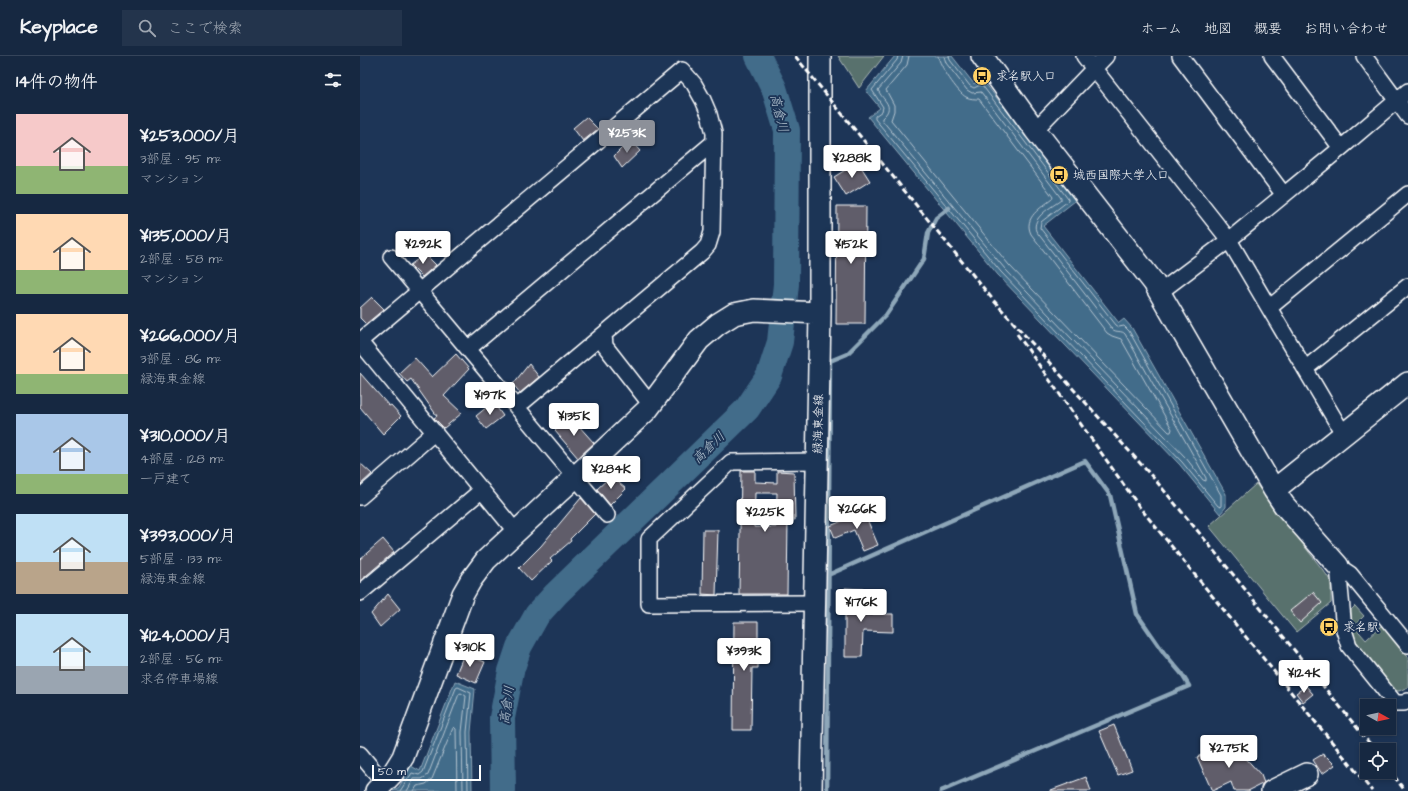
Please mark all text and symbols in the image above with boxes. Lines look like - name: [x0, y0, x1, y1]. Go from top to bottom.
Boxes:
- search box: [122, 10, 402, 46]
- text: Keyplace: [20, 14, 98, 41]
- icon: search: [136, 17, 158, 39]
- text: ここで検索: [168, 18, 243, 39]
- text: ホーム: [1141, 19, 1182, 39]
- text: 地図: [1204, 19, 1232, 39]
- text: 概要: [1254, 19, 1282, 39]
- text: お問い合わせ: [1304, 19, 1388, 39]
- bus stop icon: 求名駅入口: [971, 65, 993, 87]
- place label: 求名駅入口: [996, 68, 1056, 85]
- icon: filters: [322, 69, 344, 91]
- text: 14件の物件: [16, 70, 98, 94]
- water label: 高倉川: [766, 92, 792, 134]
- pin: ¥253K: [599, 120, 655, 154]
- text: ¥253,000/月: [140, 124, 239, 148]
- text: ¥253K: [608, 124, 646, 142]
- icon: home: [48, 130, 96, 178]
- pin: ¥288K: [824, 145, 880, 179]
- text: ¥288K: [832, 149, 872, 167]
- text: 3部屋 · 95 m²: [140, 150, 222, 168]
- bus stop icon: 城西国際大学入口: [1048, 164, 1070, 186]
- place label: 城西国際大学入口: [1073, 167, 1169, 184]
- text: マンション: [140, 170, 204, 188]
- text: ¥135,000/月: [140, 224, 232, 248]
- icon: home: [48, 230, 96, 278]
- pin: ¥292K: [395, 231, 451, 265]
- pin: ¥152K: [823, 231, 879, 265]
- text: ¥292K: [404, 235, 442, 253]
- text: ¥152K: [834, 235, 868, 253]
- text: 2部屋 · 58 m²: [140, 250, 224, 268]
- text: マンション: [140, 270, 204, 288]
- text: ¥266,000/月: [140, 324, 240, 348]
- icon: home: [48, 330, 96, 378]
- text: 3部屋 · 86 m²: [140, 350, 222, 368]
- text: 緑海東金線: [140, 370, 205, 388]
- pin: ¥197K: [462, 382, 518, 416]
- text: ¥197K: [474, 386, 506, 404]
- street label: 緑海東金線: [809, 394, 828, 454]
- pin: ¥135K: [546, 403, 602, 437]
- text: ¥135K: [558, 407, 590, 425]
- text: ¥310,000/月: [140, 424, 231, 448]
- water label: 高倉川: [688, 428, 729, 468]
- icon: home: [48, 430, 96, 478]
- text: 4部屋 · 128 m²: [140, 450, 225, 468]
- pin: ¥284K: [583, 456, 639, 490]
- text: ¥284K: [591, 460, 631, 478]
- text: 一戸建て: [140, 470, 192, 488]
- pin: ¥266K: [829, 496, 885, 530]
- pin: ¥225K: [737, 499, 793, 533]
- text: ¥266K: [838, 500, 876, 518]
- text: ¥225K: [746, 503, 784, 521]
- text: ¥393,000/月: [140, 524, 236, 548]
- icon: home: [48, 530, 96, 578]
- text: 5部屋 · 133 m²: [140, 550, 223, 568]
- text: 緑海東金線: [140, 570, 205, 588]
- pin: ¥176K: [833, 589, 889, 623]
- text: ¥176K: [845, 593, 877, 611]
- bus stop icon: 求名駅: [1318, 616, 1340, 638]
- place label: 求名駅: [1343, 619, 1379, 636]
- text: ¥124,000/月: [140, 624, 233, 648]
- icon: home: [48, 630, 96, 678]
- pin: ¥310K: [442, 634, 498, 668]
- text: ¥310K: [454, 638, 486, 656]
- pin: ¥393K: [716, 638, 772, 672]
- text: ¥393K: [726, 642, 762, 660]
- text: 2部屋 · 56 m²: [140, 650, 223, 668]
- pin: ¥124K: [1276, 660, 1332, 694]
- text: ¥124K: [1288, 664, 1320, 682]
- text: 求名停車場線: [140, 670, 218, 688]
- water label: 高倉川: [495, 685, 519, 726]
- north arrow: [1360, 699, 1396, 735]
- map controls: [1360, 699, 1396, 779]
- pin: ¥275K: [1201, 735, 1257, 769]
- text: ¥275K: [1209, 739, 1249, 757]
- button: locate: [1360, 743, 1396, 779]
- scale bar: [372, 763, 481, 782]
- text: 50 m: [378, 764, 406, 779]

